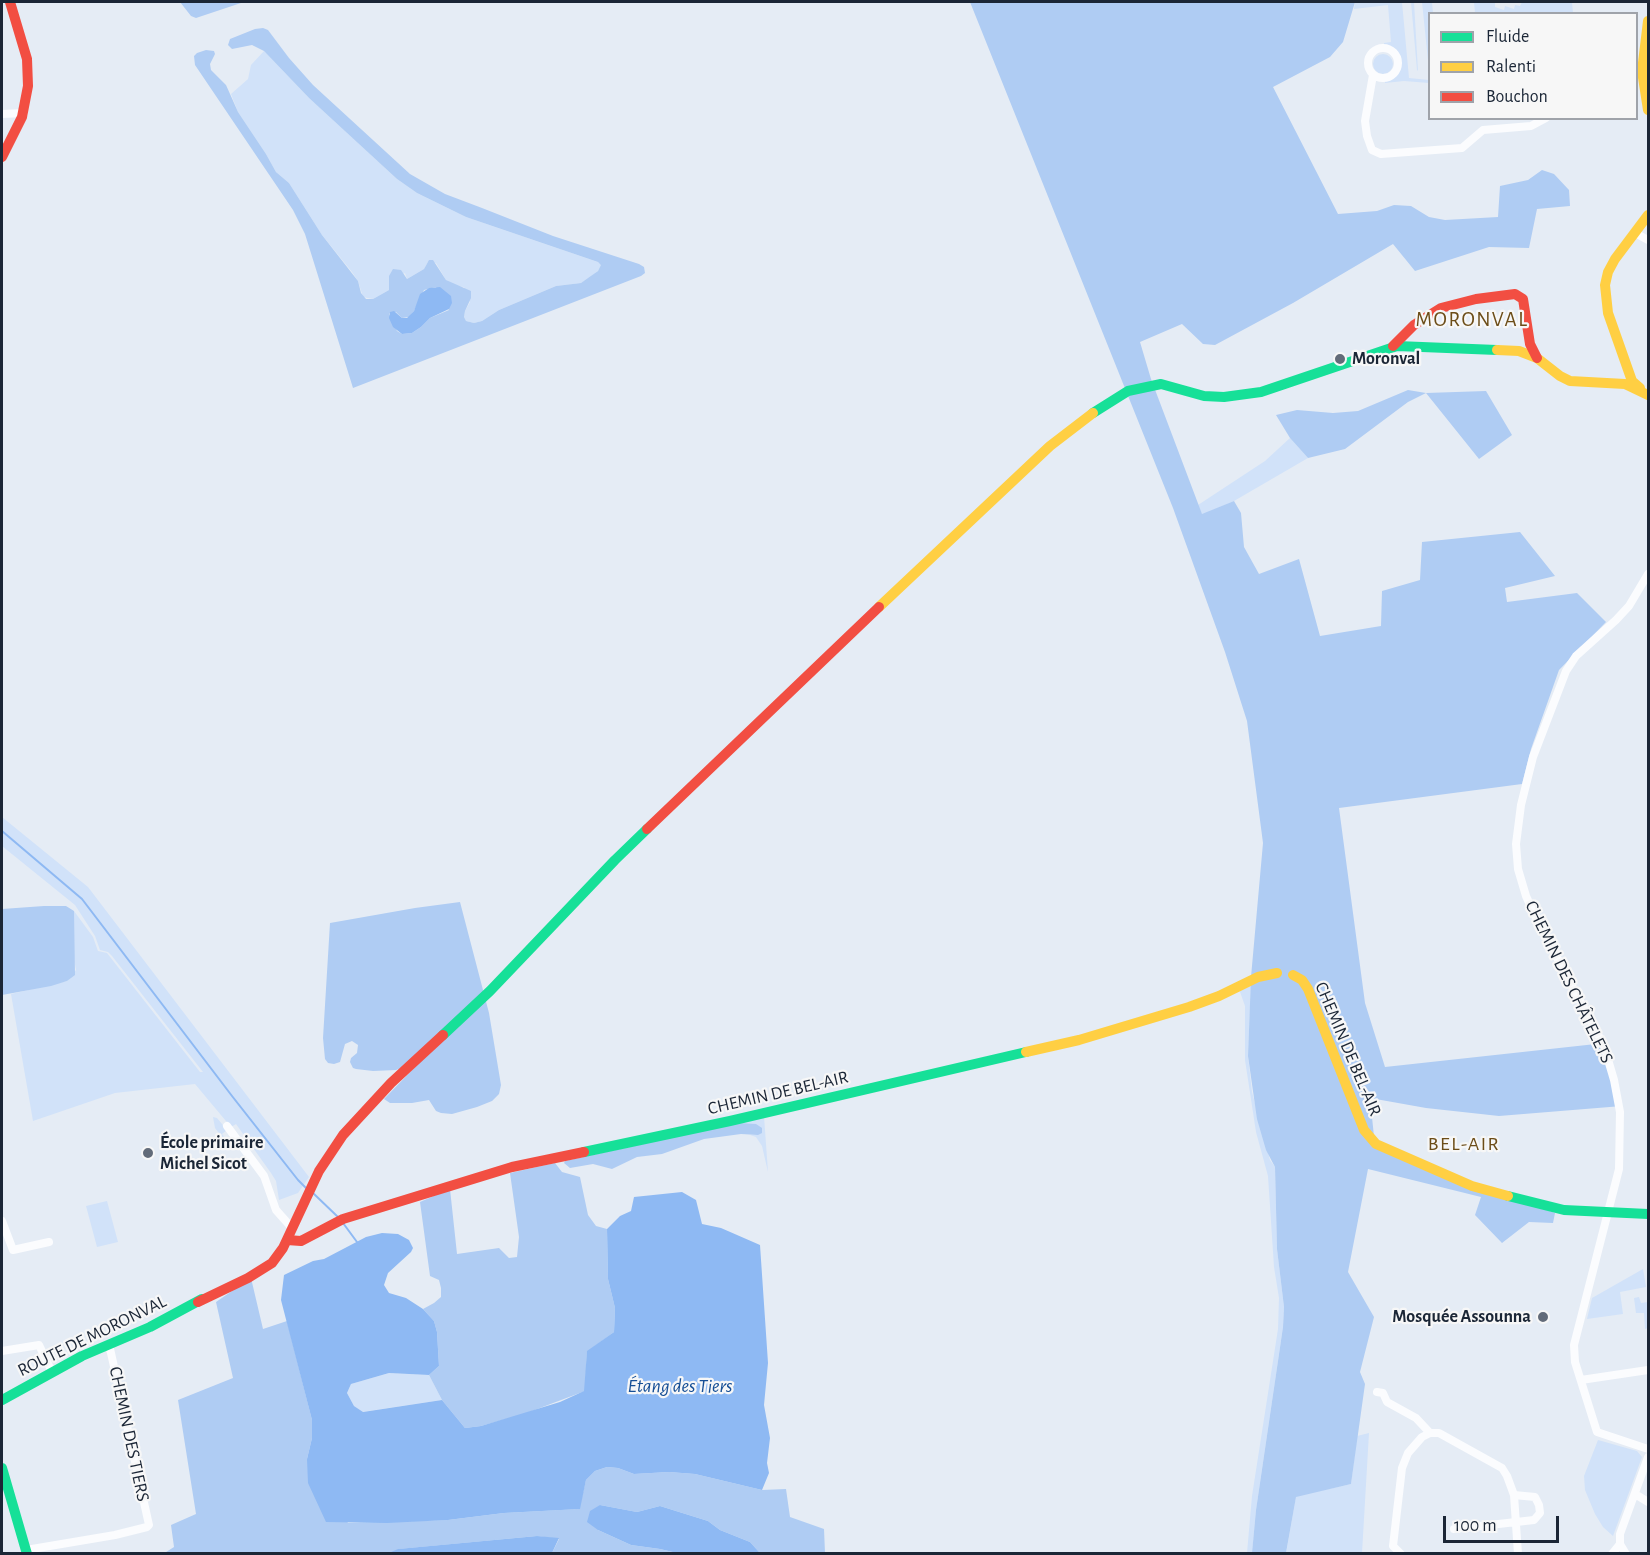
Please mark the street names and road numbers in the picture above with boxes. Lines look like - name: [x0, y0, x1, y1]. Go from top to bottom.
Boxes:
- street label: CHEMIN DES CHÂTELETS: [1520, 897, 1618, 1067]
- street label: CHEMIN DE BEL-AIR: [1310, 979, 1386, 1119]
- street label: CHEMIN DE BEL-AIR: [706, 1066, 850, 1120]
- street label: ROUTE DE MORONVAL: [14, 1291, 170, 1381]
- street label: CHEMIN DES TIERS: [104, 1365, 154, 1503]

